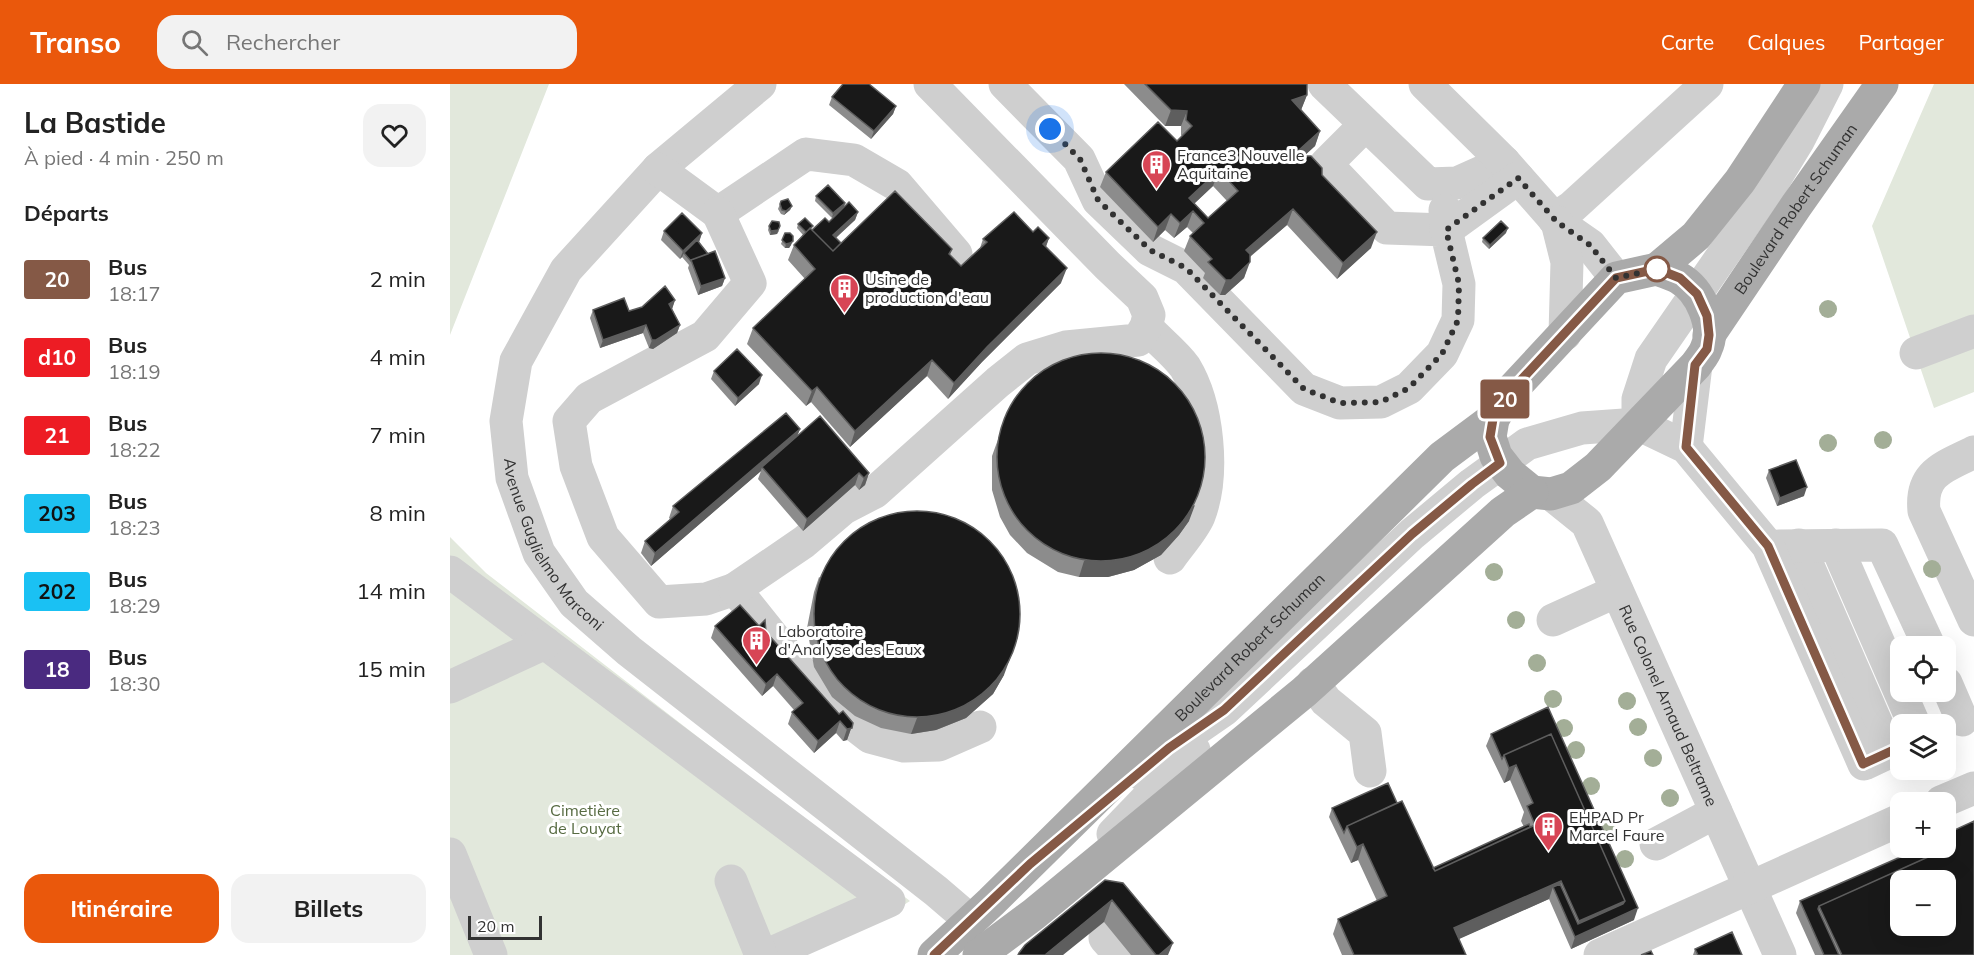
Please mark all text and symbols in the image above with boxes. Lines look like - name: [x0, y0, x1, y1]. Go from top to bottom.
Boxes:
- search box: [157, 15, 577, 69]
- text: Transo: [30, 25, 121, 60]
- icon: search: [178, 26, 211, 59]
- text: Rechercher: [226, 28, 340, 56]
- text: Carte: [1661, 29, 1714, 55]
- text: Calques: [1747, 29, 1825, 55]
- text: Partager: [1858, 29, 1944, 55]
- button: heart: [363, 104, 426, 167]
- text: La Bastide: [24, 105, 166, 140]
- your location: [1035, 114, 1065, 144]
- street label: Boulevard Robert Schuman: [1729, 119, 1861, 298]
- text: À pied · 4 min · 250 m: [24, 145, 224, 170]
- place label: France3 Nouvelle Aquitaine: [1177, 145, 1305, 183]
- building icon: France3 Nouvelle Aquitaine: [1140, 148, 1172, 190]
- text: Départs: [24, 199, 109, 227]
- text: Bus: [108, 253, 147, 281]
- unlabelled marker: [1644, 256, 1670, 282]
- text: 2 min: [370, 265, 426, 293]
- text: 20: [44, 266, 70, 292]
- place label: Usine de production d'eau: [865, 269, 989, 307]
- building icon: Usine de production d'eau: [828, 272, 860, 314]
- text: 18:17: [108, 281, 161, 306]
- text: Bus: [108, 331, 147, 359]
- text: 4 min: [370, 343, 426, 371]
- text: d10: [38, 344, 76, 370]
- text: 18:19: [108, 359, 161, 384]
- line badge: 20: [1478, 380, 1532, 418]
- text: 20: [1492, 386, 1518, 412]
- text: Bus: [108, 409, 147, 437]
- text: 7 min: [370, 421, 426, 449]
- text: 21: [44, 422, 70, 448]
- text: 18:22: [108, 437, 161, 462]
- street label: Avenue Guglielmo Marconi: [500, 457, 608, 635]
- text: Bus: [108, 487, 147, 515]
- text: 8 min: [370, 499, 426, 527]
- text: 203: [38, 500, 76, 526]
- text: 18:23: [108, 515, 161, 540]
- text: Bus: [108, 565, 147, 593]
- street label: Boulevard Robert Schuman: [1170, 568, 1329, 725]
- text: 14 min: [356, 577, 426, 605]
- text: 202: [38, 578, 76, 604]
- text: 18:29: [108, 593, 161, 618]
- street label: Rue Colonel Arnaud Beltrame: [1615, 602, 1722, 809]
- place label: Laboratoire d'Analyse des Eaux: [778, 621, 922, 659]
- building icon: Laboratoire d'Analyse des Eaux: [741, 624, 773, 666]
- map controls: [1890, 636, 1956, 936]
- button: locate: [1890, 636, 1956, 702]
- text: Bus: [108, 643, 147, 671]
- text: 15 min: [356, 655, 426, 683]
- text: 18: [44, 656, 70, 682]
- text: 18:30: [108, 671, 161, 696]
- button: layers: [1890, 714, 1956, 780]
- button: +: [1890, 792, 1956, 858]
- park label: Cimetière de Louyat: [548, 800, 622, 838]
- place label: EHPAD Pr Marcel Faure: [1569, 807, 1664, 845]
- building icon: EHPAD Pr Marcel Faure: [1532, 810, 1564, 852]
- button: −: [1890, 870, 1956, 936]
- button: Itinéraire: [24, 874, 219, 943]
- button: Billets: [231, 874, 426, 943]
- scale bar: [468, 913, 542, 940]
- text: 20 m: [477, 916, 514, 936]

